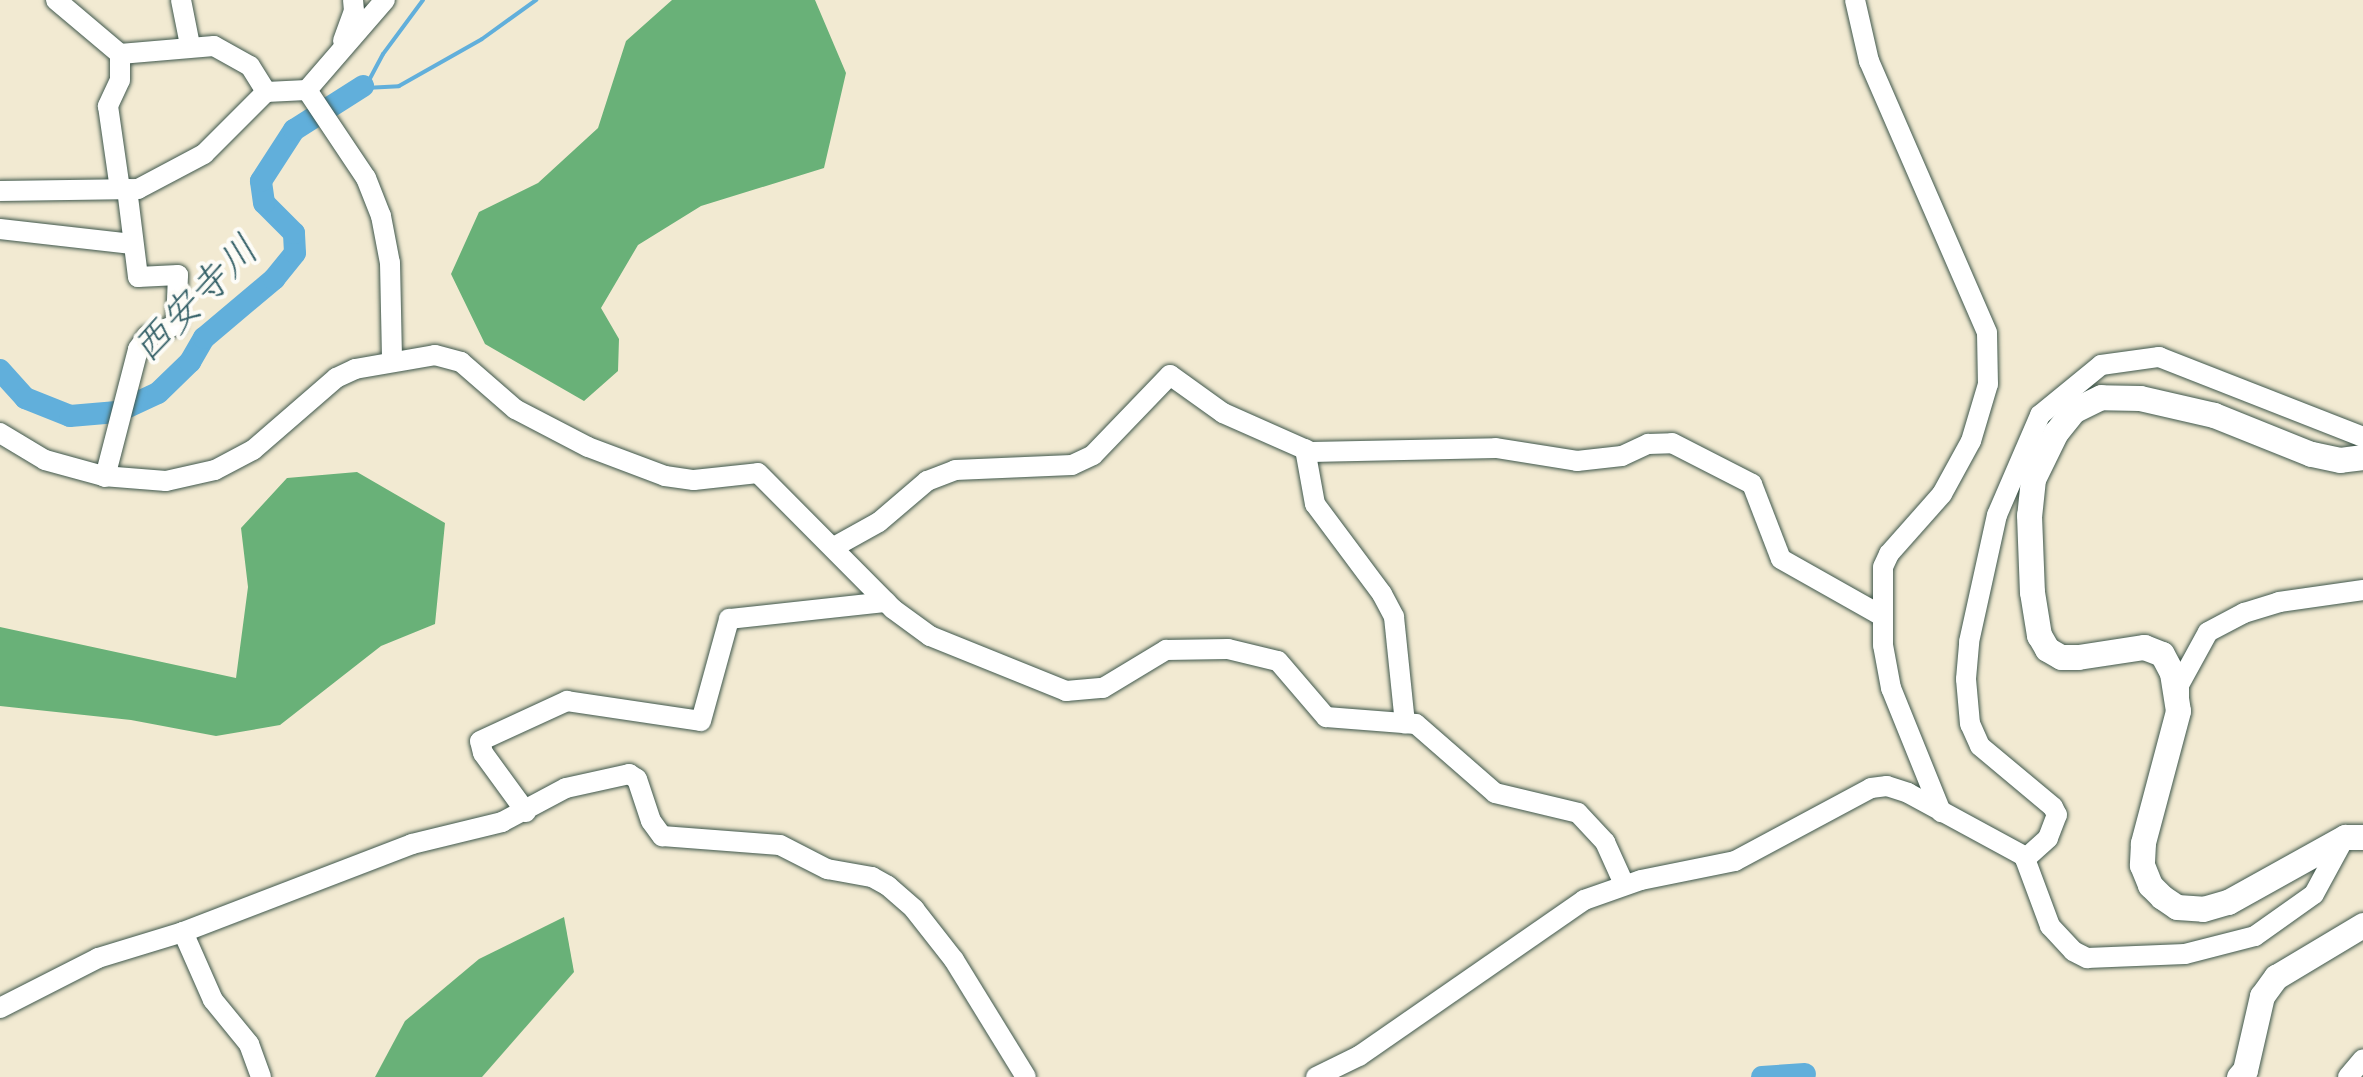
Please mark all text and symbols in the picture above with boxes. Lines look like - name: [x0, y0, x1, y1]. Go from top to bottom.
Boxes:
- water label: 西安寺川: [121, 225, 269, 373]

